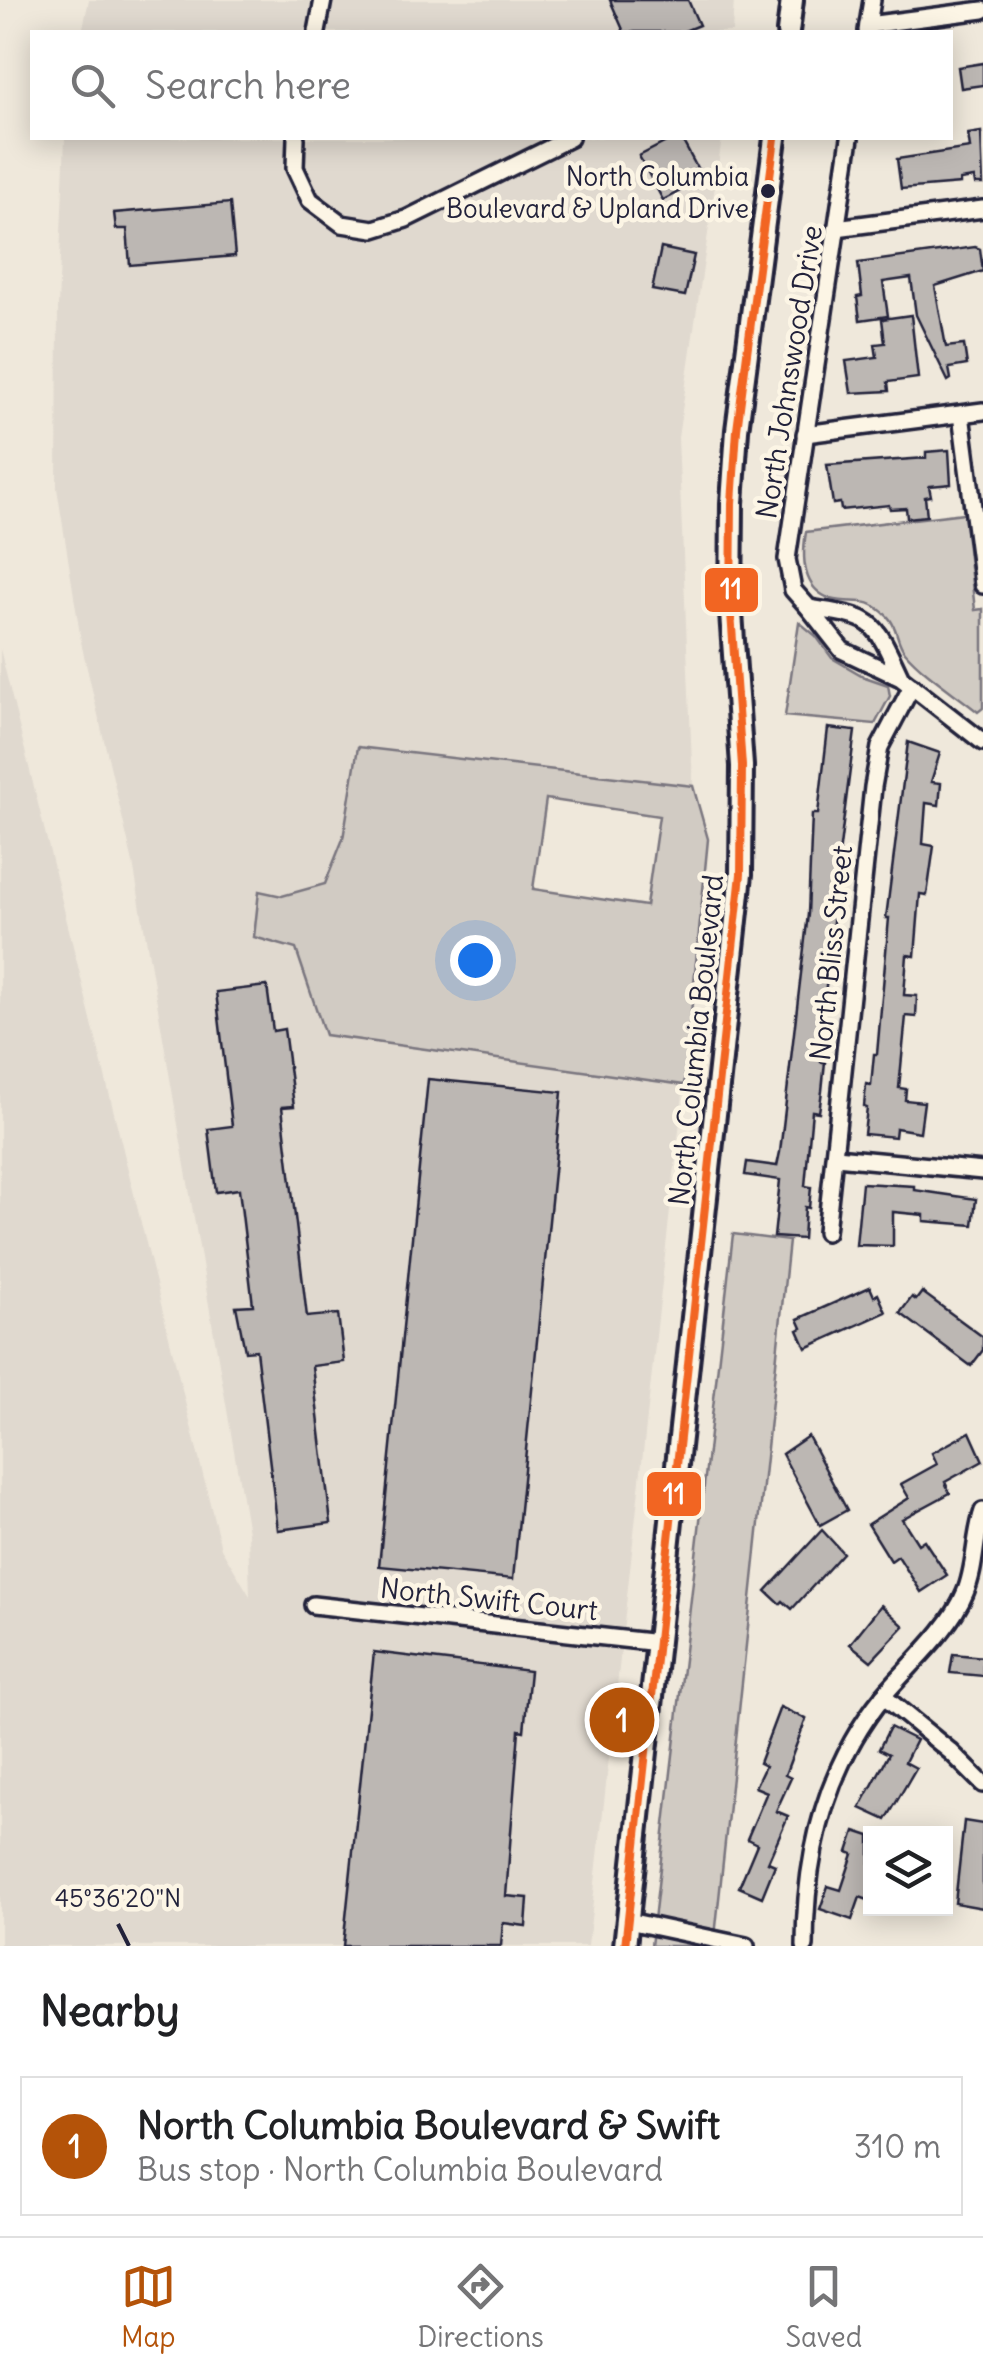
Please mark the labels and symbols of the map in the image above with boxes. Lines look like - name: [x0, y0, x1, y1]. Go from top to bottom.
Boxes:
- place label: North Columbia Boulevard & Upland Drive: [446, 160, 749, 225]
- marker: North Columbia Boulevard & Upland Drive: [758, 181, 778, 201]
- street label: North Johnswood Drive: [748, 223, 830, 521]
- line badge: 11: [703, 566, 760, 614]
- text: 11: [720, 571, 742, 607]
- street label: North Bliss Street: [802, 844, 860, 1062]
- street label: North Columbia Boulevard: [661, 873, 731, 1207]
- your location: [450, 935, 501, 986]
- line badge: 11: [645, 1470, 703, 1518]
- text: 11: [663, 1476, 685, 1512]
- street label: North Swift Court: [379, 1570, 599, 1628]
- pin: 1: [590, 1682, 654, 1758]
- text: 45°36'20"N: [55, 1882, 181, 1914]

